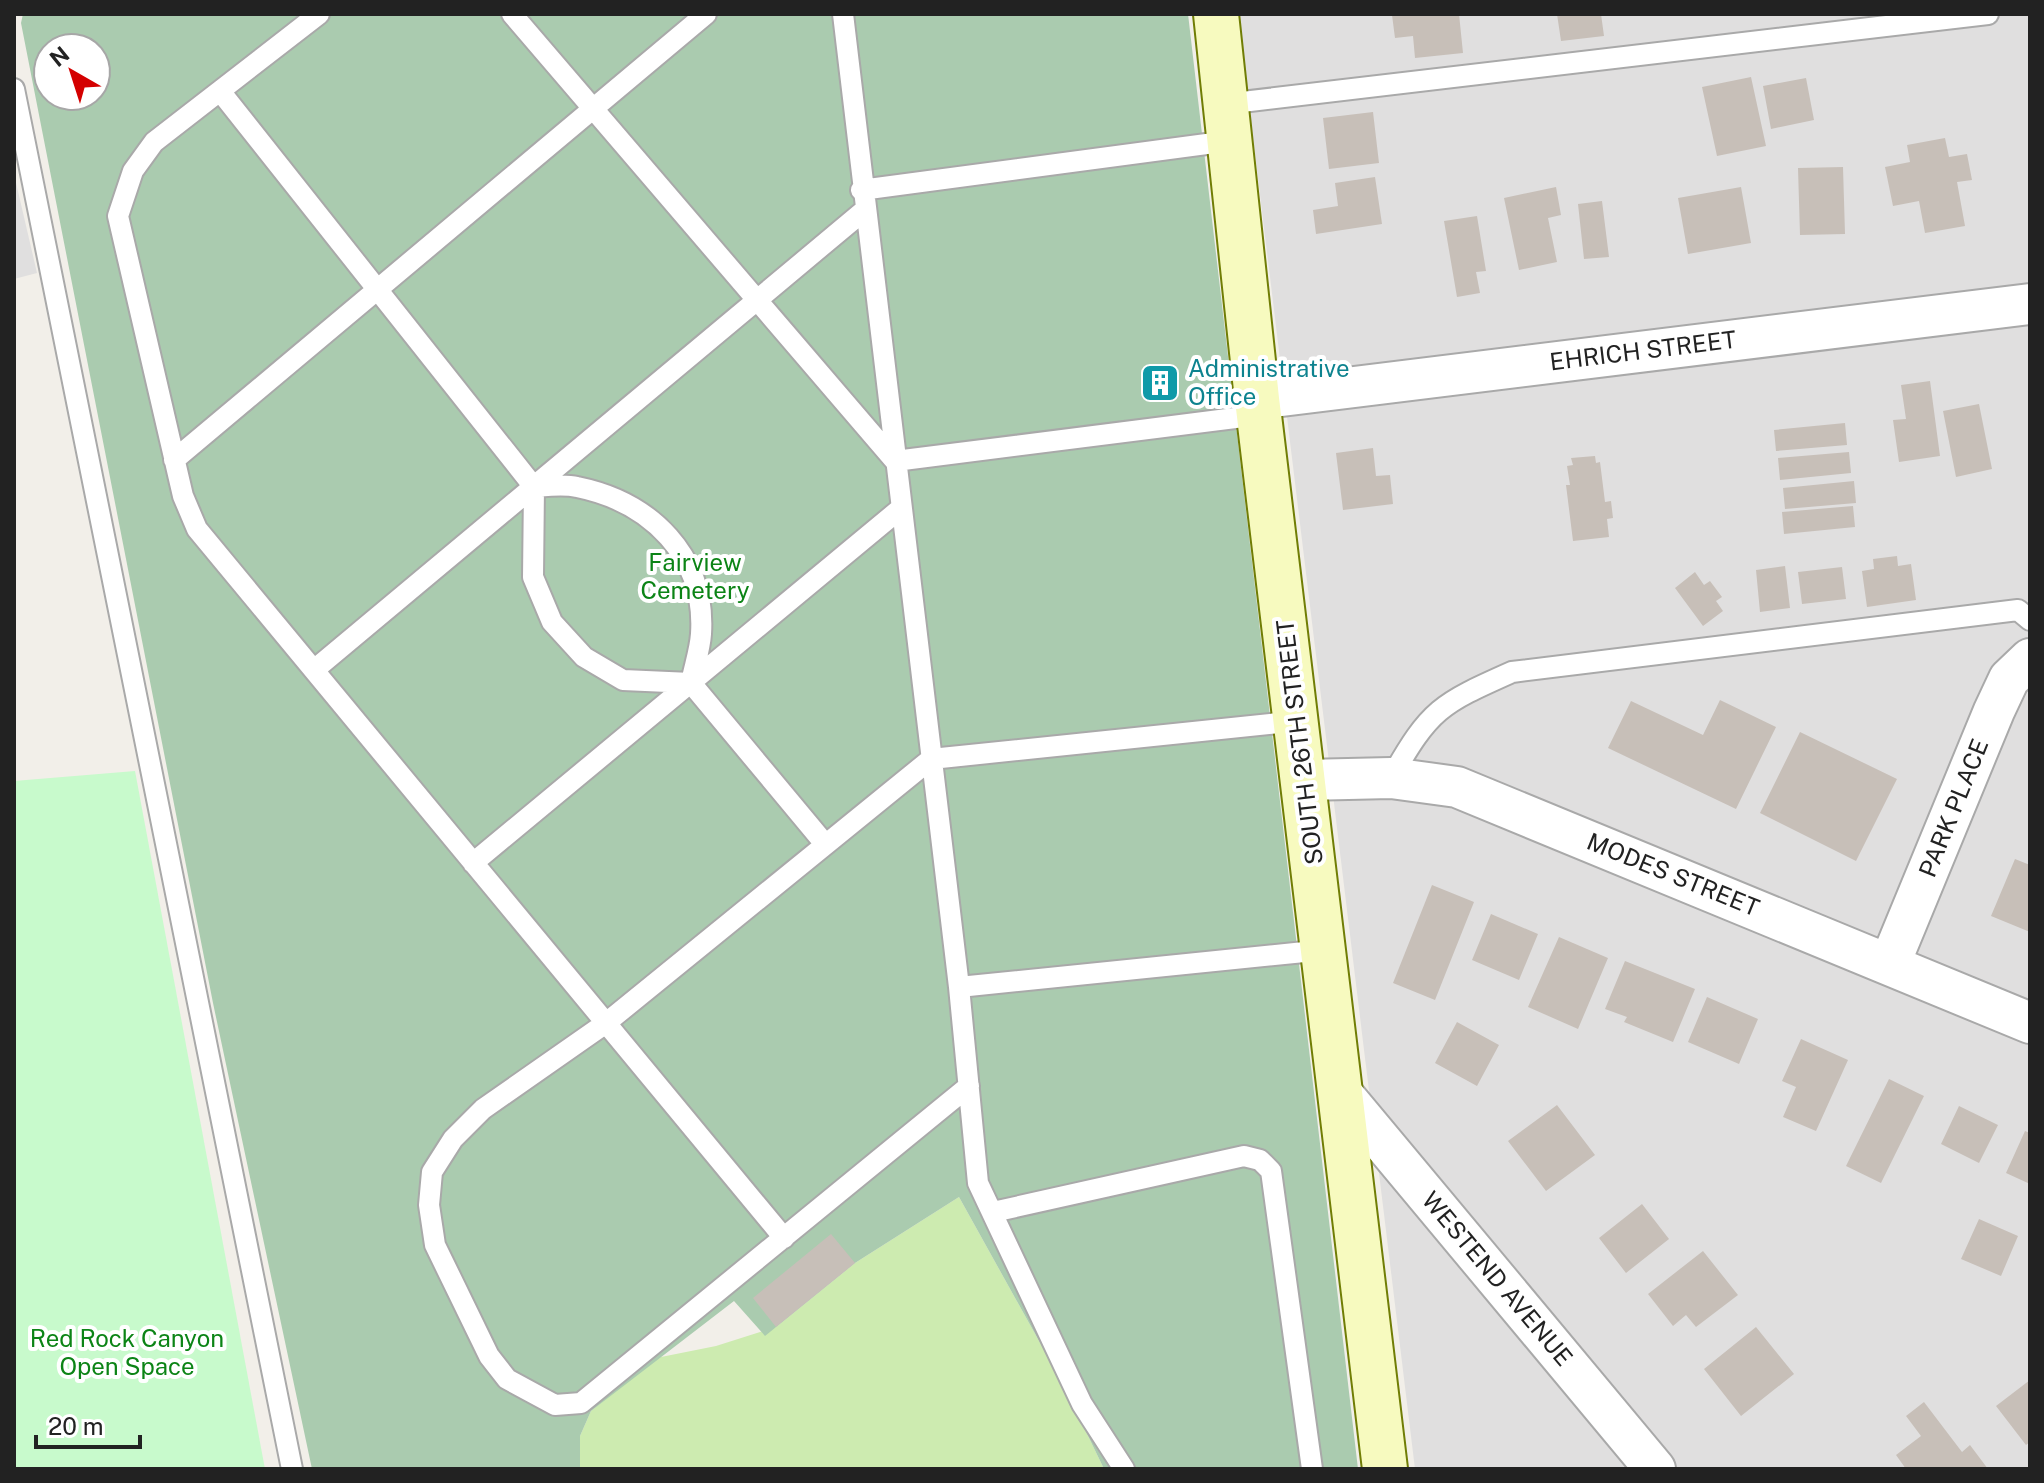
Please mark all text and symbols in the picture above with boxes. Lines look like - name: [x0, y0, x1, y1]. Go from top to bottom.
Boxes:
- north arrow: [32, 32, 112, 112]
- text: N: [45, 41, 74, 72]
- street label: EHRICH STREET: [1548, 325, 1738, 375]
- place label: Administrative Office: [1188, 354, 1349, 410]
- building icon: Administrative Office: [1139, 362, 1181, 404]
- park label: Fairview Cemetery: [640, 548, 750, 604]
- street label: SOUTH 26TH STREET: [1270, 618, 1328, 866]
- street label: PARK PLACE: [1913, 734, 1993, 881]
- street label: MODES STREET: [1583, 827, 1764, 921]
- street label: WESTEND AVENUE: [1417, 1186, 1579, 1371]
- park label: Red Rock Canyon Open Space: [30, 1324, 224, 1380]
- scale bar: [36, 1399, 140, 1449]
- text: 20 m: [48, 1412, 104, 1440]

